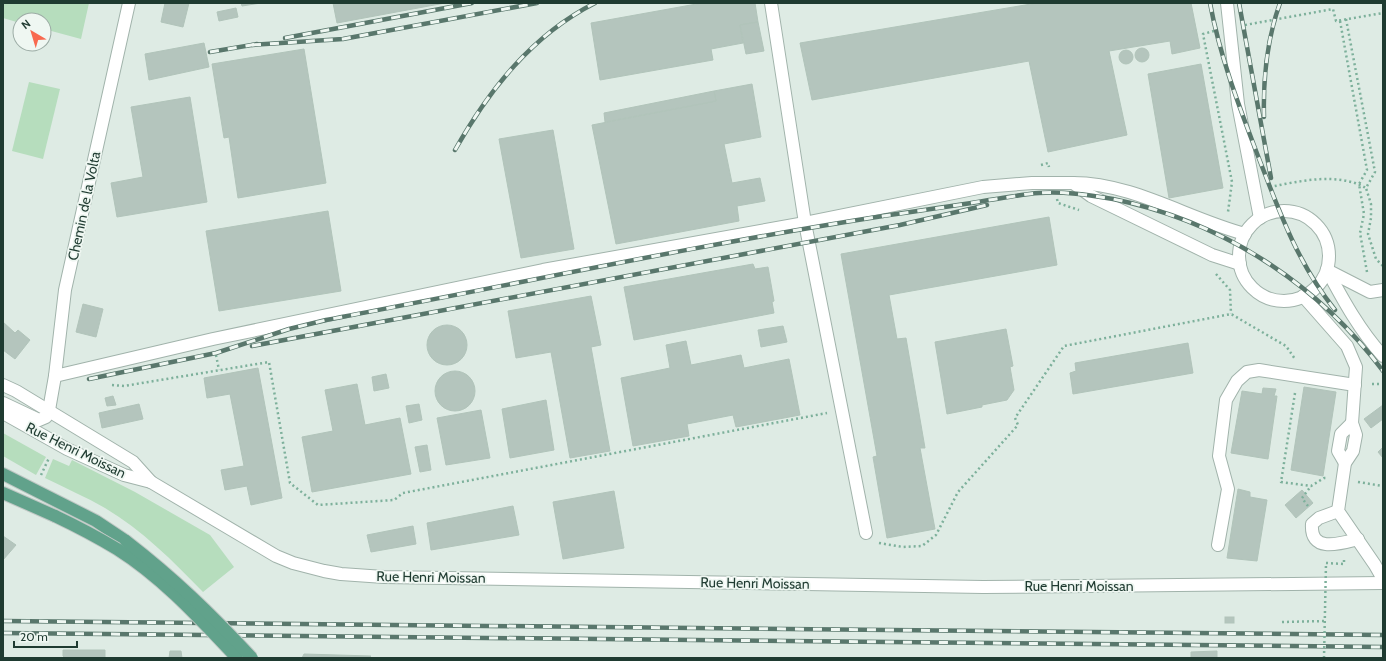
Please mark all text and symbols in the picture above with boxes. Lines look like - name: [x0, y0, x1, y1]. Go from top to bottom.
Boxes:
- north arrow: [12, 12, 52, 52]
- text: N: [18, 16, 33, 32]
- street label: Chemin de la Volta: [64, 150, 104, 262]
- street label: Rue Henri Moissan: [23, 418, 129, 482]
- street label: Rue Henri Moissan: [376, 567, 486, 587]
- street label: Rue Henri Moissan: [700, 573, 810, 593]
- street label: Rue Henri Moissan: [1024, 577, 1134, 595]
- scale bar: [14, 623, 77, 649]
- text: 20 m: [20, 629, 48, 644]

